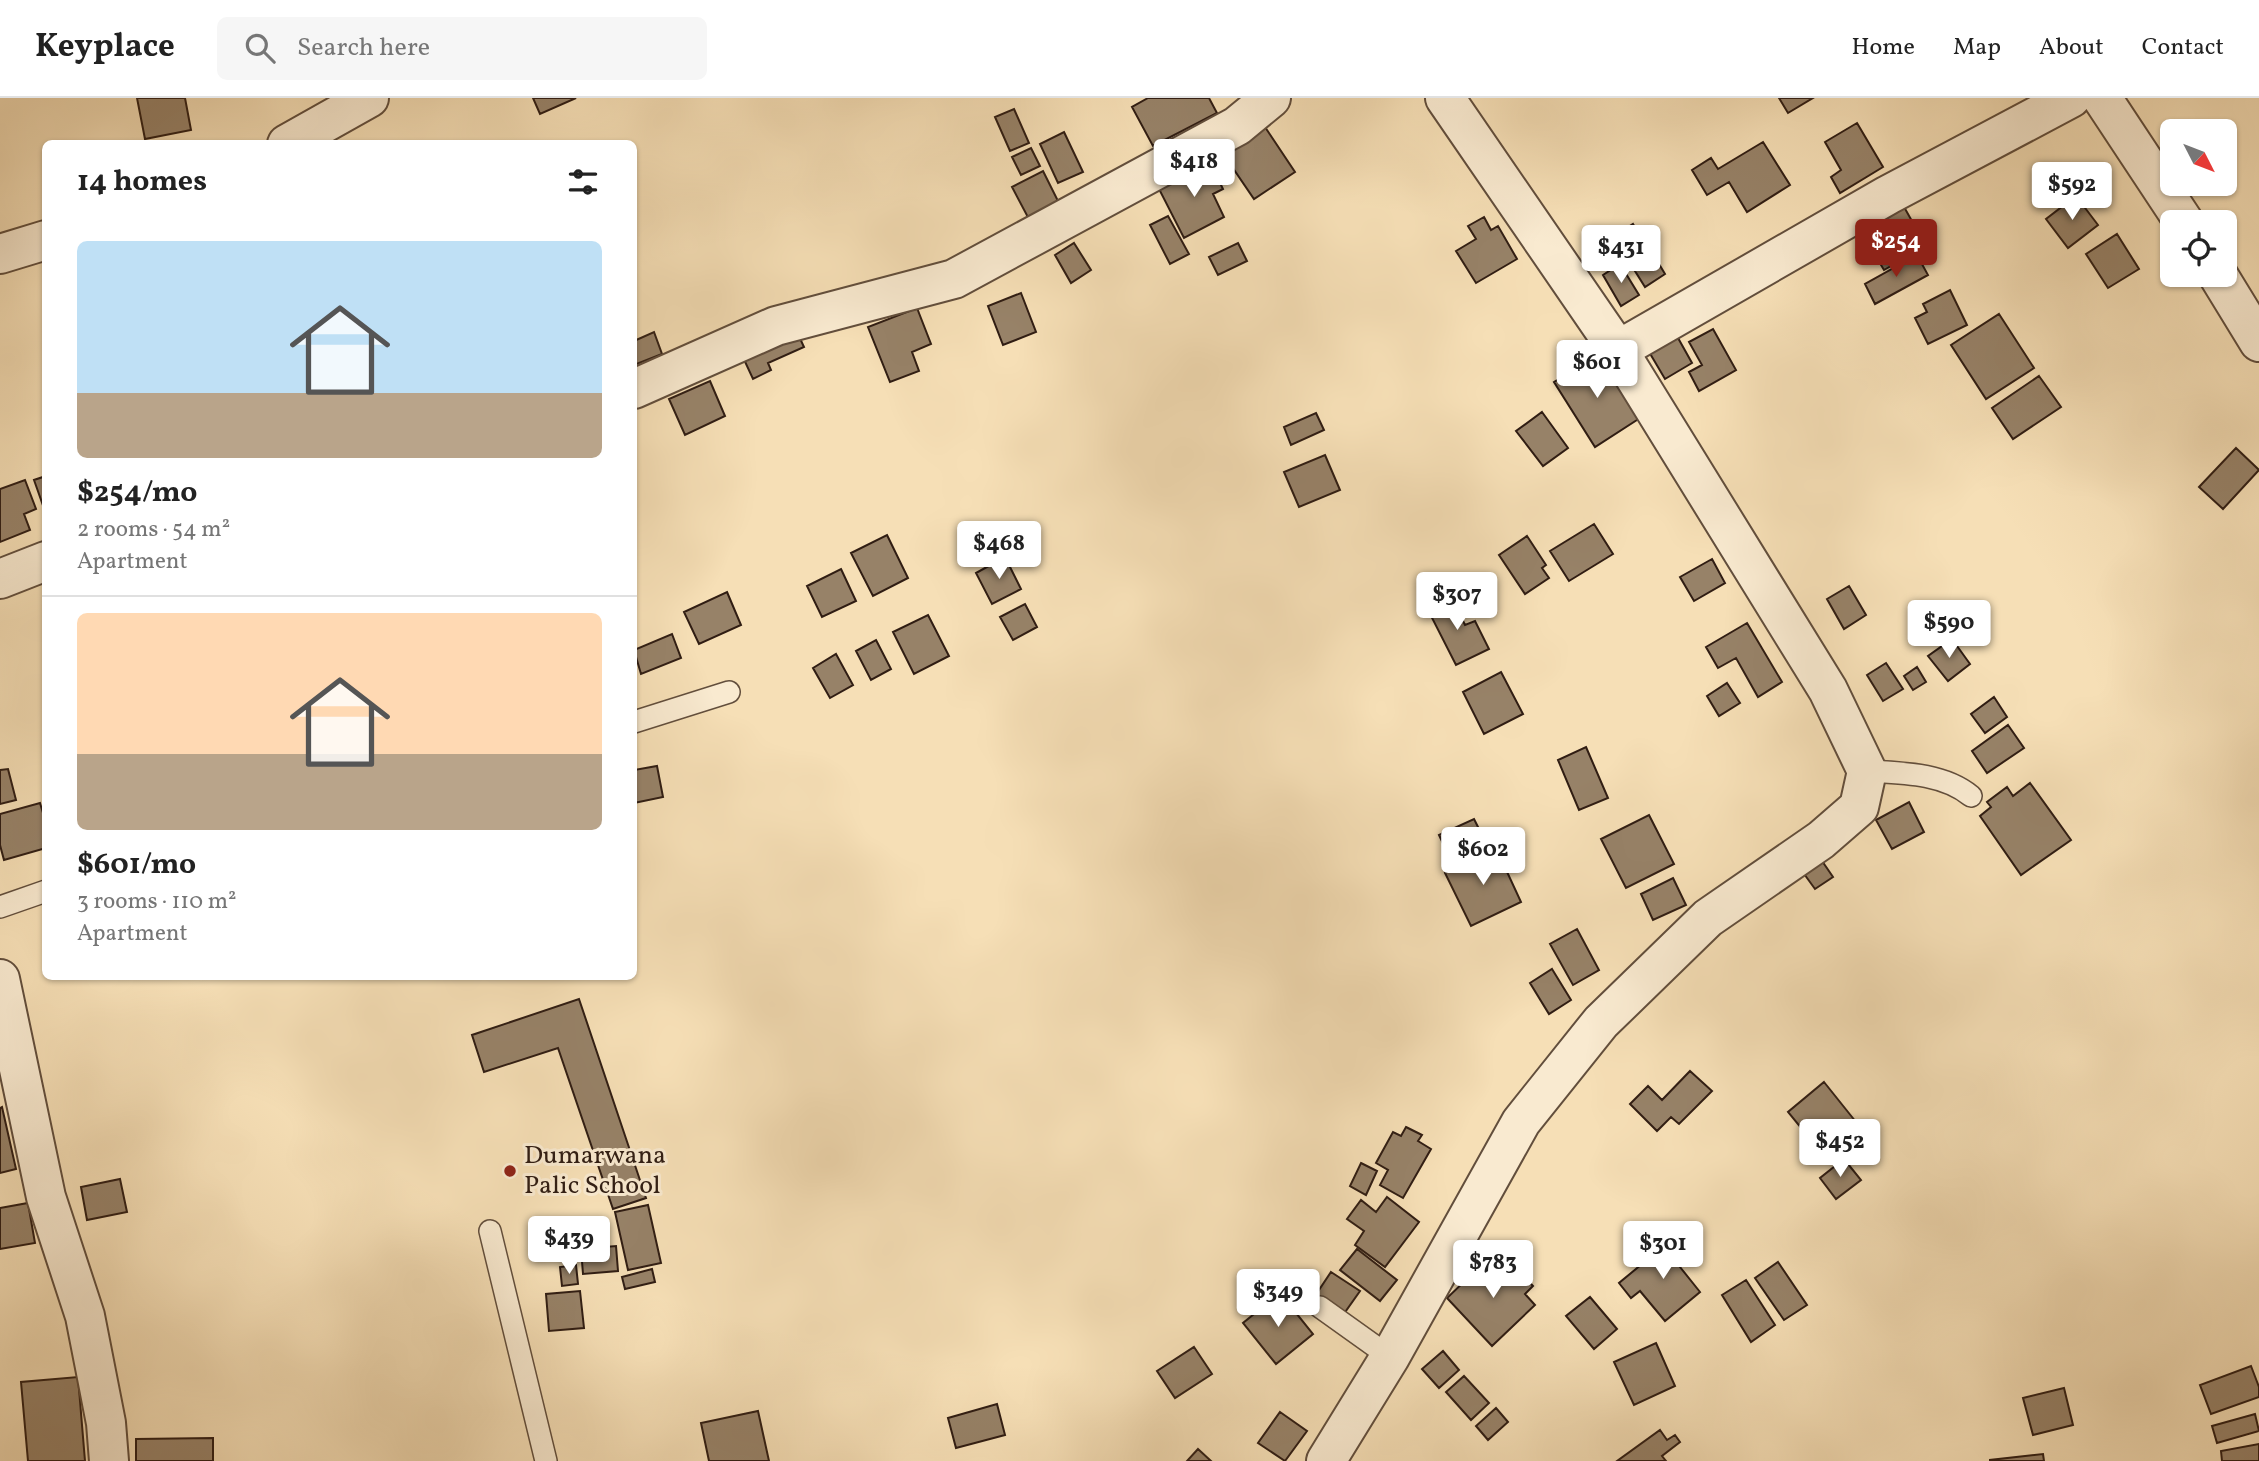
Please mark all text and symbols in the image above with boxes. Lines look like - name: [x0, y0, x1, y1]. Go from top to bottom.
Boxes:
- search box: [217, 17, 707, 80]
- text: Keyplace: [35, 25, 175, 71]
- icon: search: [241, 29, 279, 67]
- text: Search here: [297, 30, 430, 66]
- text: Home: [1851, 31, 1915, 65]
- text: Map: [1953, 31, 2001, 65]
- text: About: [2039, 31, 2104, 65]
- text: Contact: [2142, 31, 2224, 65]
- north arrow: [2160, 119, 2236, 196]
- map controls: [2160, 119, 2237, 287]
- pin: $418: [1153, 140, 1235, 199]
- text: $418: [1170, 146, 1218, 178]
- text: 14 homes: [77, 161, 207, 203]
- pin: $592: [2031, 162, 2113, 222]
- icon: filters: [564, 163, 602, 201]
- text: $592: [2048, 169, 2096, 201]
- button: locate: [2160, 210, 2237, 287]
- pin: $254: [1855, 220, 1937, 279]
- pin: $431: [1580, 226, 1662, 285]
- text: $254: [1871, 226, 1921, 258]
- text: $431: [1598, 232, 1644, 264]
- icon: home: [277, 287, 403, 413]
- pin: $601: [1556, 341, 1638, 400]
- text: $601: [1573, 347, 1621, 379]
- text: $254/mo: [77, 472, 197, 514]
- text: 2 rooms · 54 m²: [77, 514, 230, 546]
- pin: $468: [958, 522, 1040, 581]
- text: $468: [973, 528, 1025, 560]
- text: Apartment: [77, 546, 188, 578]
- pin: $307: [1416, 573, 1498, 632]
- text: $307: [1432, 579, 1482, 611]
- pin: $590: [1908, 601, 1990, 660]
- text: $590: [1924, 607, 1974, 639]
- icon: home: [277, 659, 403, 785]
- pin: $602: [1442, 828, 1524, 887]
- text: $602: [1457, 834, 1509, 866]
- text: $601/mo: [77, 844, 196, 886]
- text: 3 rooms · 110 m²: [77, 886, 237, 918]
- text: Apartment: [77, 918, 188, 950]
- pin: $452: [1799, 1119, 1881, 1179]
- text: $452: [1815, 1126, 1865, 1158]
- place label: Dumarwana Palic School: [524, 1138, 666, 1204]
- marker: Dumarwana Palic School: [502, 1163, 518, 1179]
- pin: $439: [528, 1216, 610, 1276]
- pin: $301: [1622, 1222, 1704, 1281]
- text: $439: [544, 1223, 594, 1255]
- text: $301: [1639, 1228, 1687, 1260]
- pin: $783: [1452, 1240, 1534, 1300]
- text: $783: [1469, 1247, 1517, 1279]
- pin: $349: [1237, 1270, 1319, 1329]
- text: $349: [1253, 1276, 1303, 1308]

